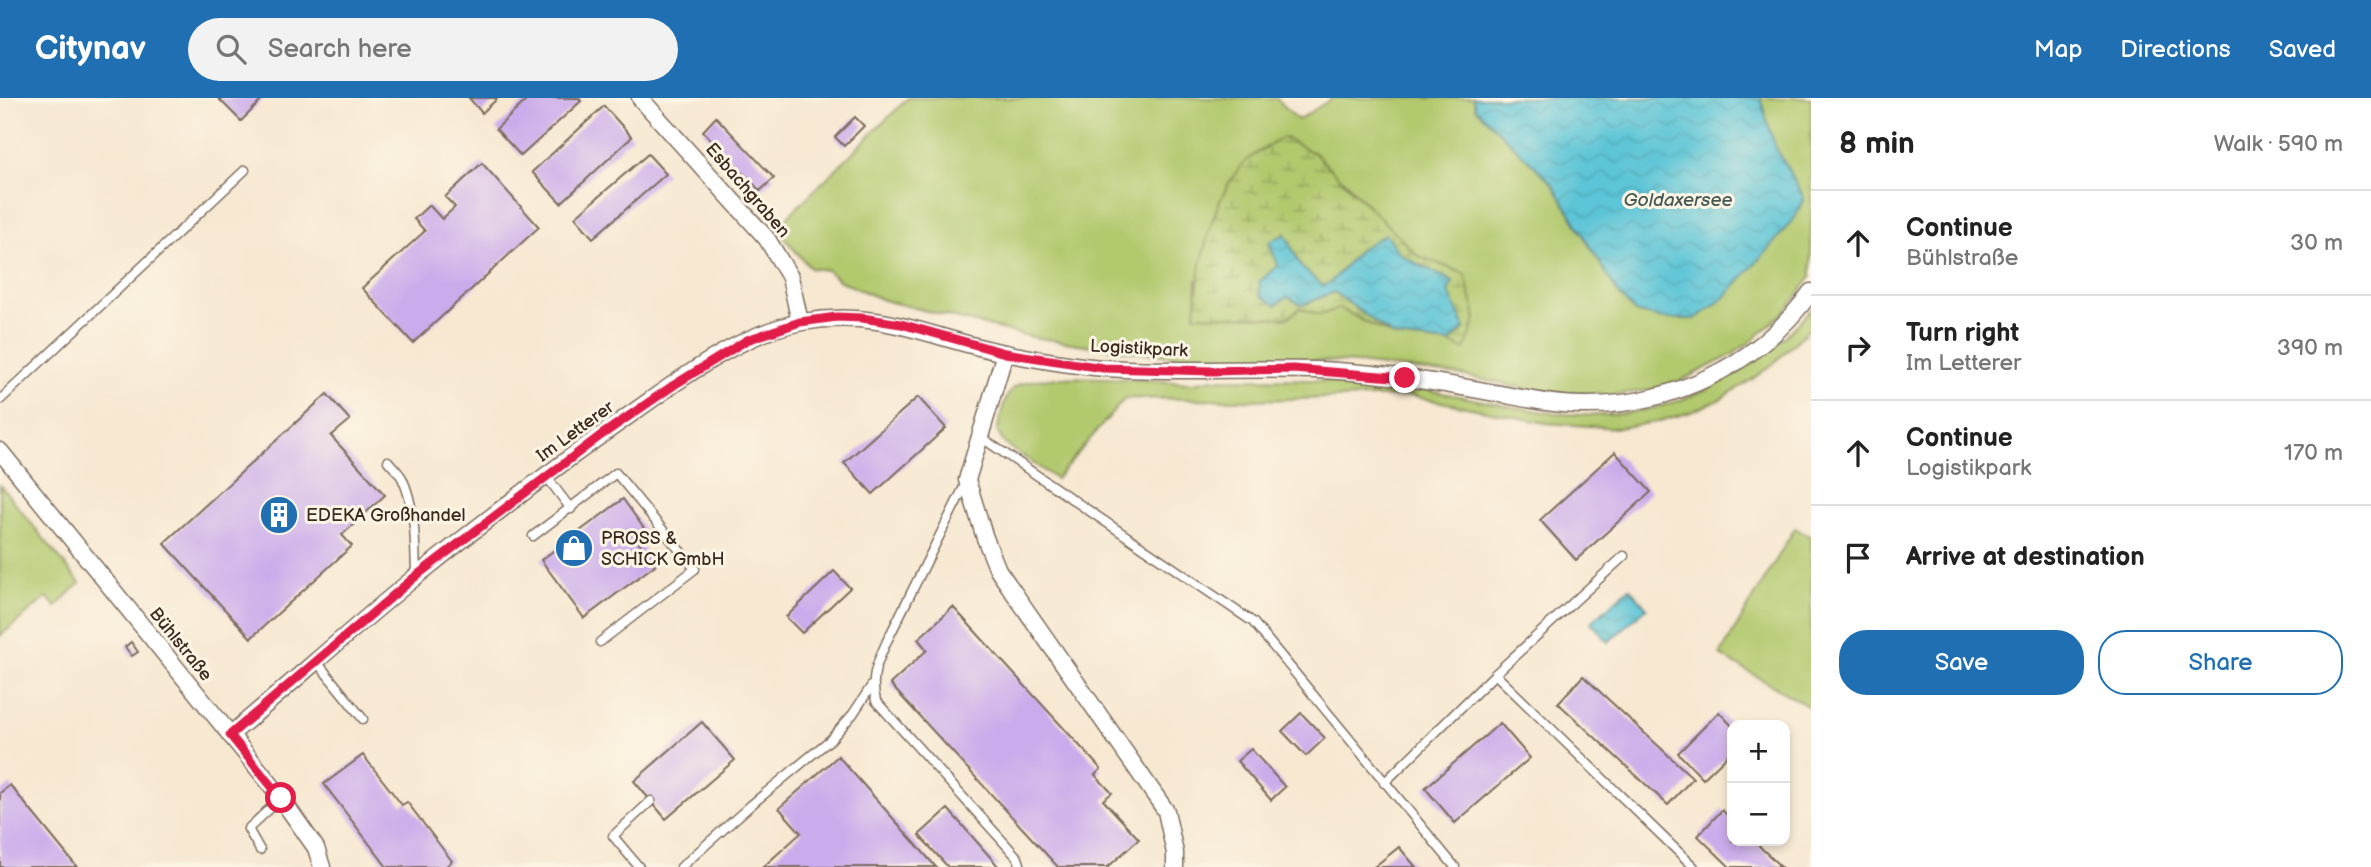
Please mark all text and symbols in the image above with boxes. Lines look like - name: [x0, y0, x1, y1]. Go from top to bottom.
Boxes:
- search box: [188, 18, 678, 81]
- text: Citynav: [35, 29, 146, 69]
- icon: search: [212, 30, 250, 68]
- text: Search here: [268, 34, 412, 65]
- text: Map: [2034, 35, 2082, 64]
- text: Directions: [2120, 35, 2231, 64]
- text: Saved: [2269, 35, 2336, 64]
- text: 8 min: [1839, 126, 1915, 162]
- text: Walk · 590 m: [2214, 130, 2343, 158]
- street label: Esbachgraben: [701, 139, 794, 242]
- water label: Goldaxersee: [1623, 189, 1733, 212]
- text: Continue: [1906, 213, 2013, 244]
- icon: ahead: [1839, 224, 1877, 262]
- text: 30 m: [2290, 229, 2343, 257]
- text: Bühlstraße: [1906, 244, 2018, 272]
- text: Turn right: [1906, 318, 2019, 349]
- icon: right: [1839, 329, 1877, 367]
- text: 390 m: [2277, 334, 2343, 362]
- street label: Logistikpark: [1089, 335, 1189, 362]
- text: Im Letterer: [1906, 349, 2021, 377]
- route end: [1389, 362, 1420, 393]
- street label: Im Letterer: [533, 396, 618, 466]
- text: Continue: [1906, 423, 2013, 454]
- icon: ahead: [1839, 434, 1877, 472]
- text: 170 m: [2284, 439, 2343, 467]
- text: Logistikpark: [1906, 454, 2031, 482]
- building icon: EDEKA Großhandel: [258, 494, 300, 536]
- place label: EDEKA Großhandel: [306, 505, 466, 526]
- shop icon: PROSS & SCHICK GmbH: [553, 527, 595, 569]
- place label: PROSS & SCHICK GmbH: [601, 528, 725, 570]
- icon: arrive: [1839, 539, 1877, 577]
- text: Arrive at destination: [1906, 542, 2145, 573]
- street label: Bühlstraße: [145, 604, 217, 685]
- button: Save: [1839, 630, 2084, 695]
- button: Share: [2098, 630, 2343, 695]
- map controls: [1727, 720, 1790, 846]
- button: +: [1727, 720, 1790, 783]
- route start: [265, 782, 296, 813]
- button: −: [1727, 783, 1790, 846]

